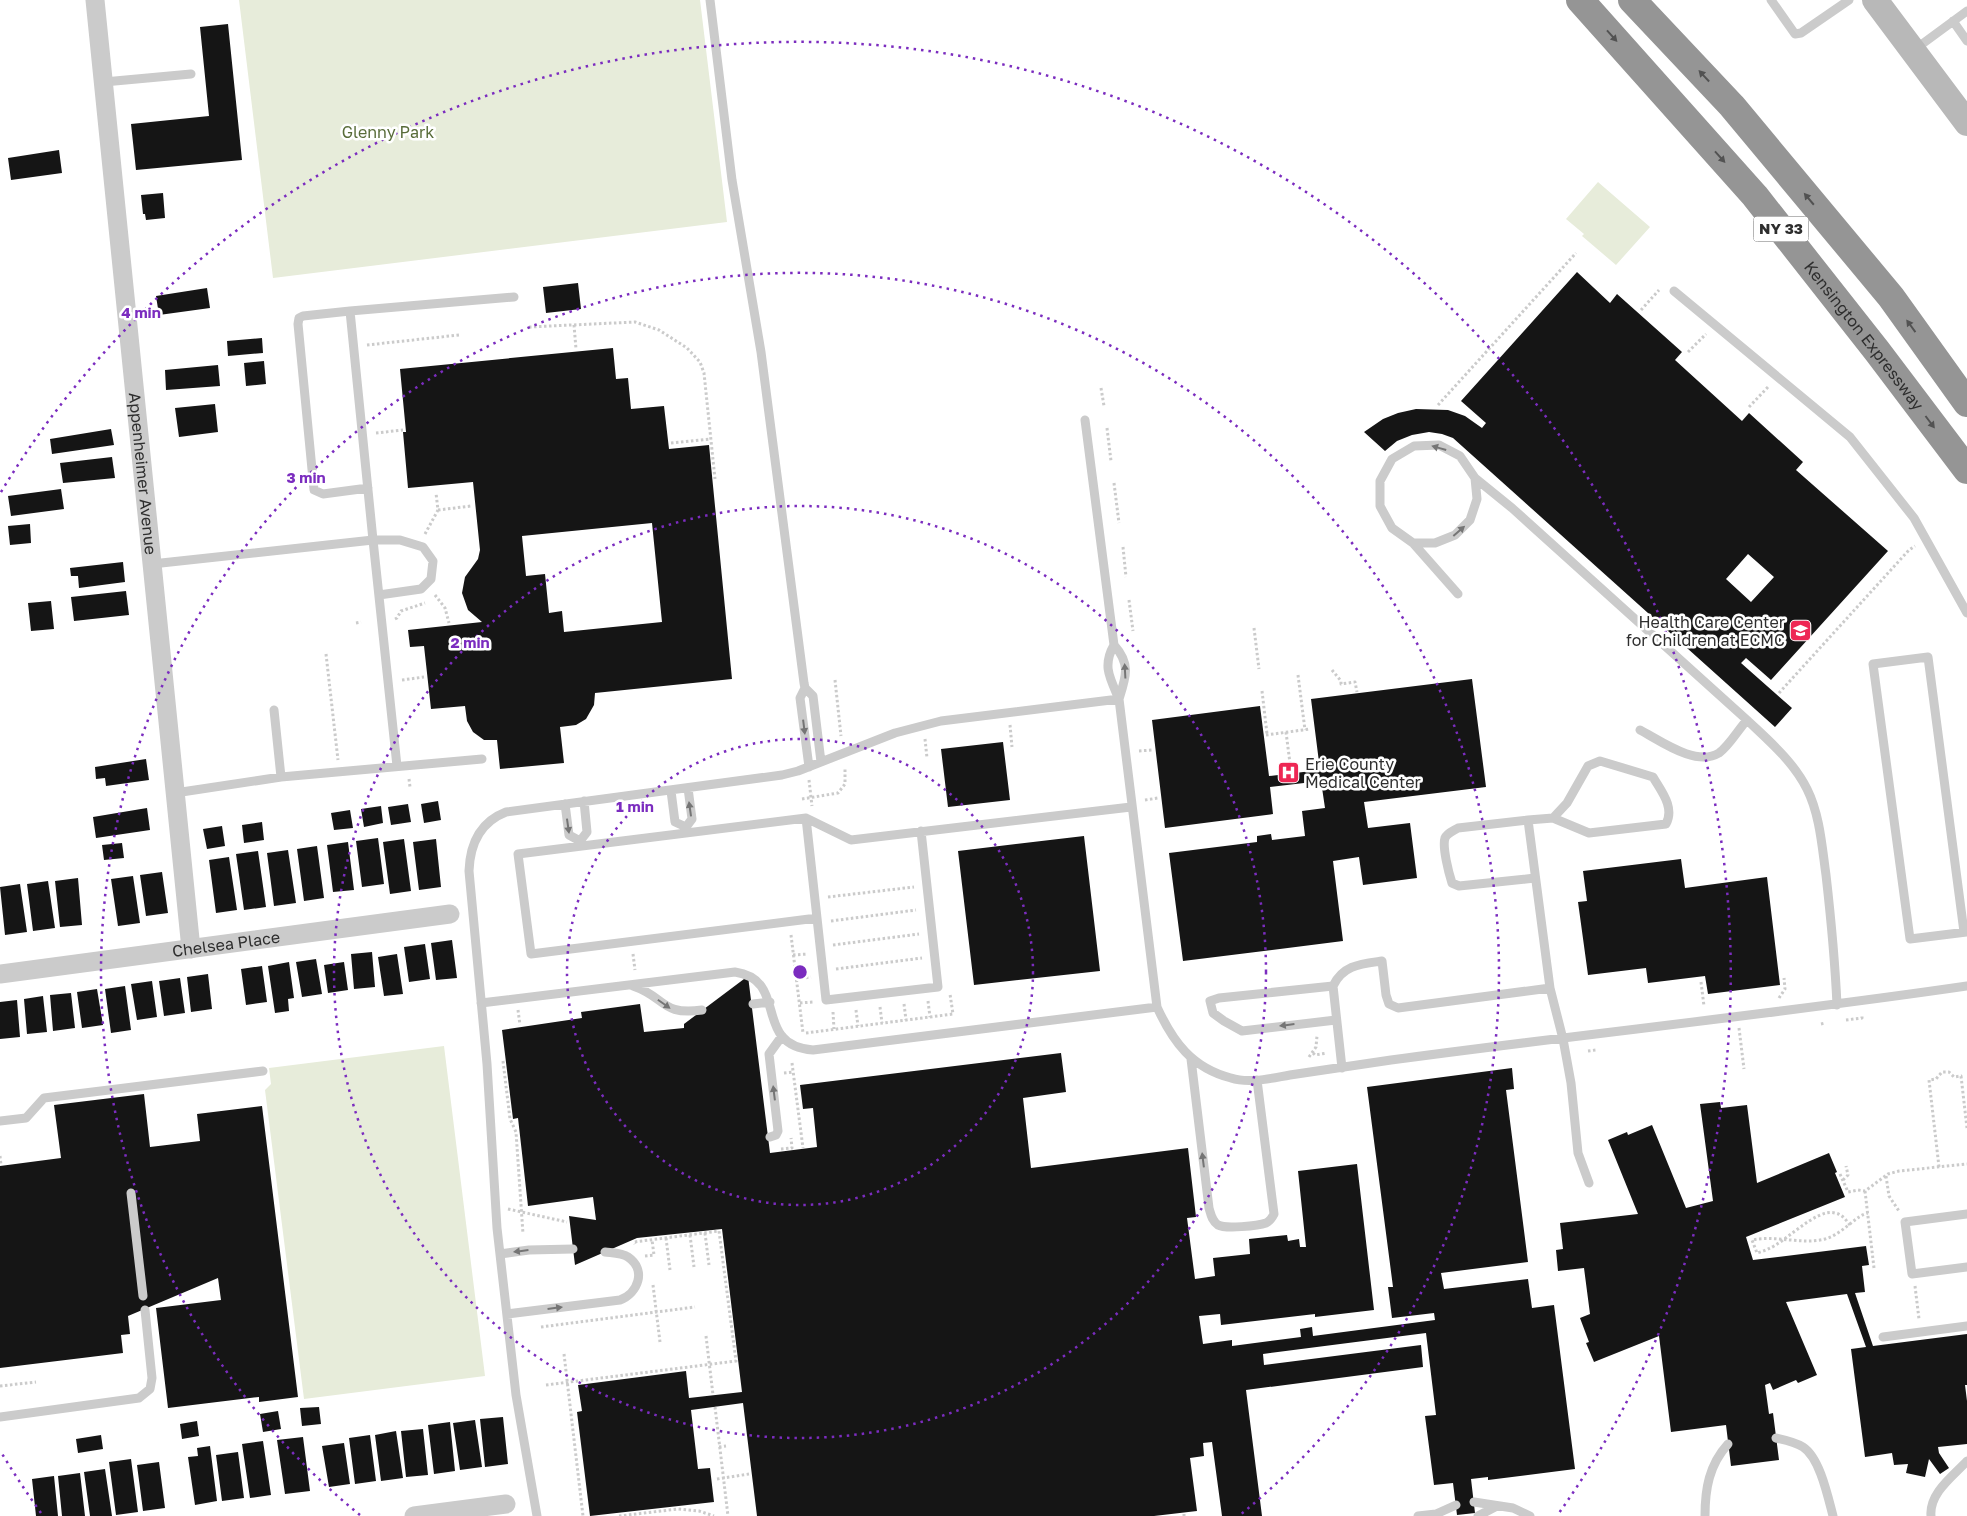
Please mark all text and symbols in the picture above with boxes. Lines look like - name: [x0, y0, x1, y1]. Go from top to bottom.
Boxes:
- one-way arrow: [1606, 30, 1618, 42]
- one-way arrow: [1698, 70, 1710, 82]
- park label: Glenny Park: [342, 122, 434, 142]
- one-way arrow: [1715, 151, 1726, 164]
- one-way arrow: [1804, 193, 1815, 206]
- road number: NY 33: [1754, 216, 1808, 242]
- street label: Kensington Expressway: [1800, 257, 1928, 414]
- text: 4 min: [121, 303, 161, 321]
- one-way arrow: [1906, 319, 1916, 332]
- street label: Appenheimer Avenue: [125, 391, 161, 556]
- one-way arrow: [1925, 415, 1936, 428]
- one-way arrow: [1432, 443, 1447, 451]
- text: 3 min: [286, 468, 326, 486]
- one-way arrow: [1452, 525, 1464, 537]
- place label: Health Care Center for Children at ECMC: [1626, 612, 1785, 650]
- school or university icon: Health Care Center for Children at ECMC: [1789, 619, 1813, 643]
- text: 2 min: [450, 633, 490, 651]
- one-way arrow: [1120, 662, 1128, 678]
- one-way arrow: [800, 719, 808, 735]
- place label: Erie County Medical Center: [1305, 754, 1421, 792]
- hospital icon: Erie County Medical Center: [1277, 761, 1301, 785]
- text: 1 min: [616, 797, 654, 815]
- one-way arrow: [686, 800, 694, 816]
- one-way arrow: [564, 818, 572, 834]
- street label: Chelsea Place: [171, 927, 281, 961]
- centre of rings: [791, 963, 809, 981]
- one-way arrow: [658, 999, 671, 1009]
- one-way arrow: [1279, 1021, 1295, 1029]
- one-way arrow: [769, 1085, 777, 1101]
- one-way arrow: [1199, 1151, 1207, 1167]
- one-way arrow: [513, 1247, 529, 1255]
- one-way arrow: [547, 1304, 563, 1312]

